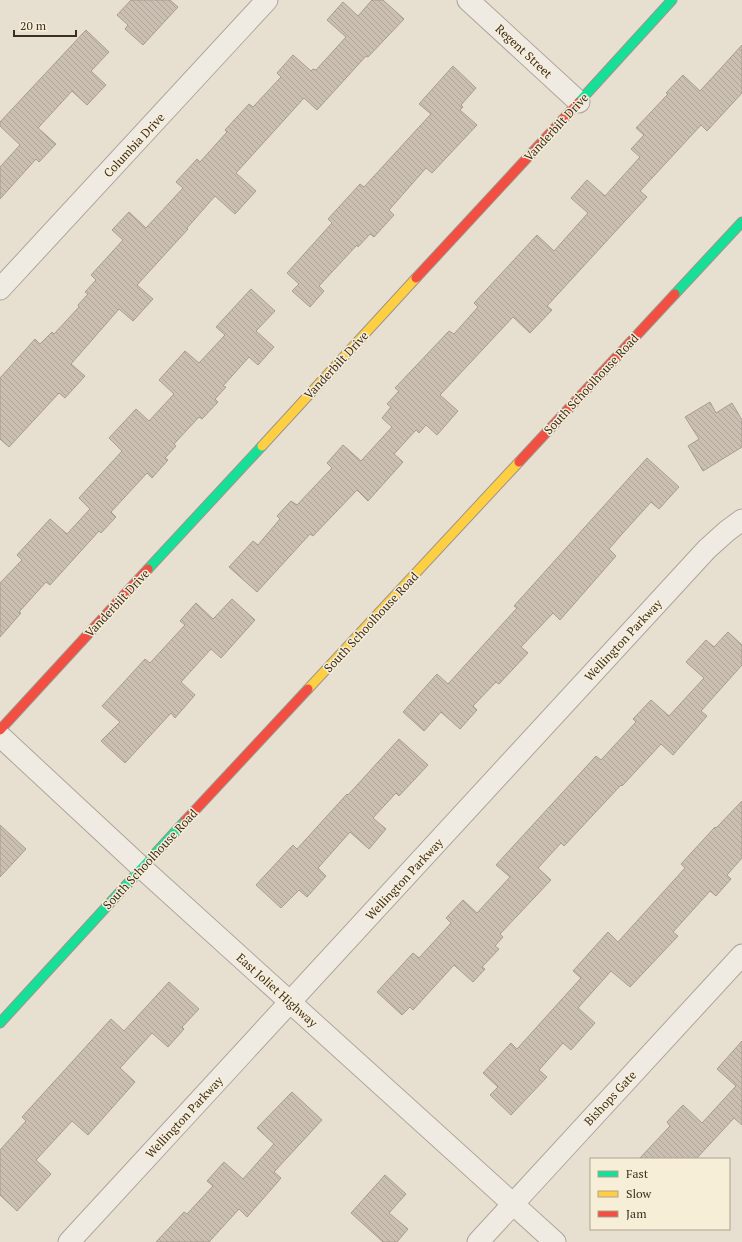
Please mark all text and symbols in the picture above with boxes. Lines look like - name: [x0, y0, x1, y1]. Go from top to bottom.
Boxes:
- scale bar: [14, 12, 76, 38]
- text: 20 m: [20, 18, 47, 33]
- street label: Regent Street: [492, 21, 556, 82]
- street label: Vanderbilt Drive: [521, 90, 591, 164]
- street label: Columbia Drive: [100, 110, 168, 180]
- street label: Vanderbilt Drive: [301, 328, 371, 402]
- street label: South Schoolhouse Road: [541, 330, 642, 437]
- street label: Vanderbilt Drive: [82, 566, 152, 640]
- street label: South Schoolhouse Road: [321, 568, 422, 675]
- street label: Wellington Parkway: [581, 595, 666, 684]
- street label: South Schoolhouse Road: [100, 805, 201, 912]
- street label: Wellington Parkway: [362, 834, 447, 923]
- street label: East Joliet Highway: [234, 950, 321, 1031]
- street label: Bishops Gate: [581, 1067, 639, 1129]
- street label: Wellington Parkway: [142, 1072, 227, 1161]
- legend: [590, 1158, 730, 1230]
- text: Fast: [626, 1166, 649, 1181]
- text: Slow: [626, 1186, 652, 1201]
- text: Jam: [626, 1206, 647, 1221]

